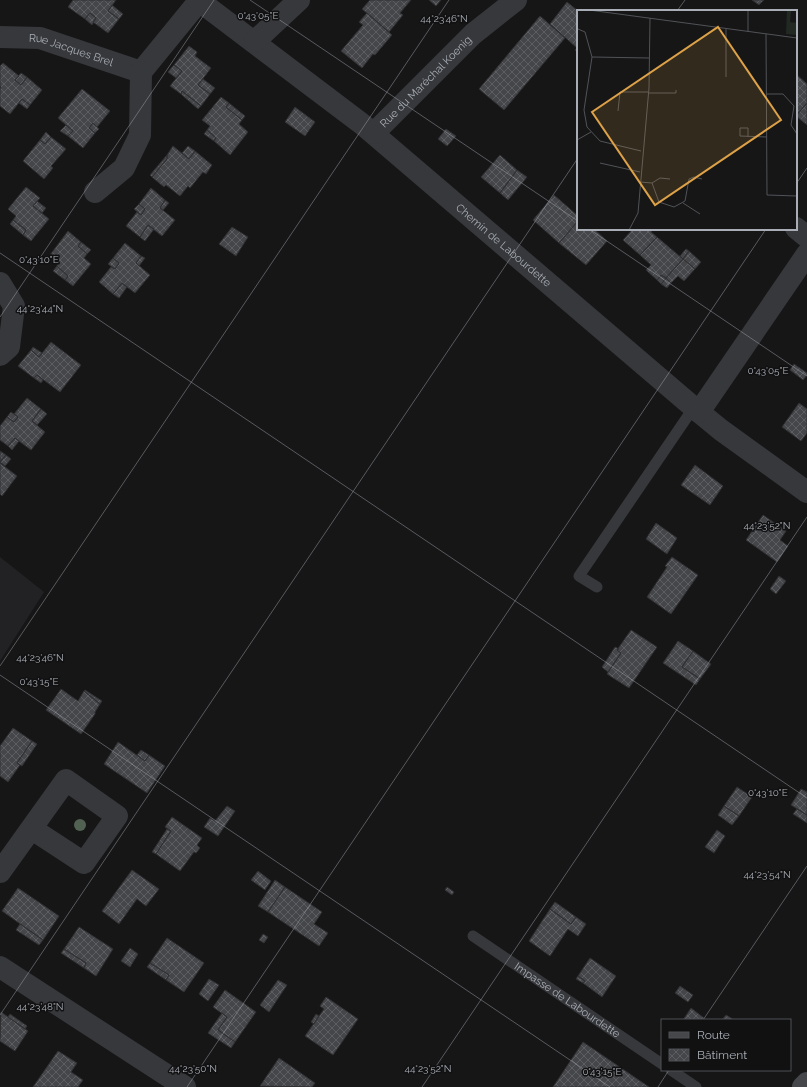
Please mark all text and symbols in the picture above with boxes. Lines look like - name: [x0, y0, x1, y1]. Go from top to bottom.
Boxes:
- text: 0°43'05"E: [238, 10, 278, 21]
- inset map: [577, 10, 797, 230]
- text: 44°23'46"N: [420, 13, 468, 24]
- street label: Rue Jacques Brel: [29, 31, 115, 69]
- street label: Rue du Maréchal Koenig: [377, 33, 474, 130]
- street label: Chemin de Labourdette: [453, 201, 554, 290]
- text: 0°43'10"E: [19, 254, 59, 265]
- text: 44°23'44"N: [17, 303, 63, 314]
- text: 0°43'05"E: [748, 365, 788, 376]
- text: 44°23'52"N: [743, 520, 791, 531]
- text: 44°23'46"N: [16, 652, 64, 663]
- text: 0°43'15"E: [19, 676, 59, 687]
- text: 0°43'10"E: [748, 787, 788, 798]
- text: 44°23'54"N: [743, 869, 791, 880]
- street label: Impasse de Labourdette: [512, 960, 623, 1041]
- text: 44°23'48"N: [16, 1001, 64, 1012]
- legend: [661, 1019, 791, 1071]
- text: Route: [697, 1028, 730, 1042]
- text: Bâtiment: [697, 1048, 747, 1062]
- text: 44°23'50"N: [169, 1063, 217, 1074]
- text: 44°23'52"N: [404, 1063, 452, 1074]
- text: 0°43'15"E: [582, 1066, 622, 1077]

